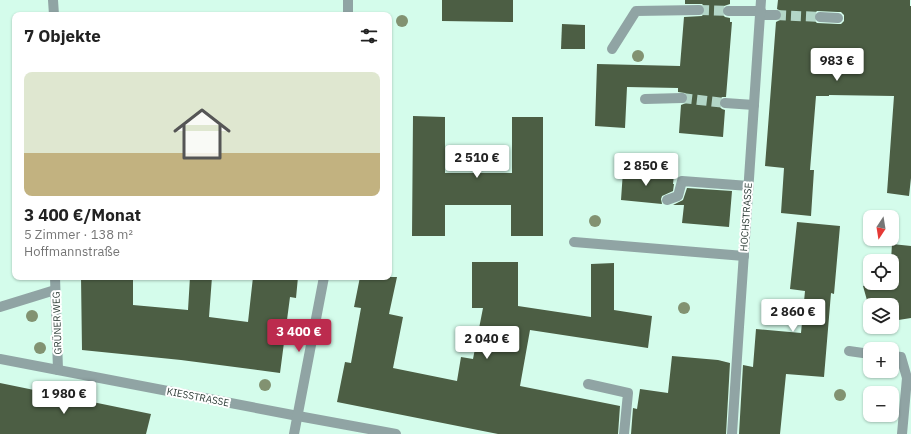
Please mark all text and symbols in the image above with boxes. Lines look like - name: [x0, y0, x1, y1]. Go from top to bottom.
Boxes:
- text: 7 Objekte: [24, 25, 101, 47]
- icon: filters: [358, 25, 380, 47]
- pin: 983 €: [809, 48, 865, 82]
- text: 983 €: [820, 52, 854, 69]
- icon: home: [166, 98, 238, 170]
- pin: 2 510 €: [440, 145, 514, 179]
- text: 2 510 €: [454, 149, 500, 166]
- pin: 2 850 €: [609, 153, 683, 187]
- text: 2 850 €: [623, 157, 669, 174]
- street label: HOCHSTRASSE: [737, 182, 755, 252]
- text: 3 400 €/Monat: [24, 204, 141, 226]
- north arrow: [863, 210, 899, 246]
- map controls: [863, 210, 899, 422]
- text: 5 Zimmer · 138 m²: [24, 226, 133, 243]
- text: Hoffmannstraße: [24, 243, 120, 260]
- button: locate: [863, 254, 899, 290]
- street label: GRÜNER WEG: [49, 291, 65, 355]
- button: layers: [863, 298, 899, 334]
- pin: 2 860 €: [756, 299, 830, 333]
- text: 2 860 €: [770, 303, 816, 320]
- pin: 3 400 €: [262, 319, 336, 353]
- text: 3 400 €: [276, 323, 322, 340]
- pin: 2 040 €: [450, 326, 524, 360]
- text: 2 040 €: [464, 330, 510, 347]
- button: +: [863, 342, 899, 378]
- pin: 1 980 €: [27, 381, 101, 415]
- text: 1 980 €: [41, 385, 87, 402]
- street label: KIESSTRASSE: [166, 385, 231, 409]
- button: −: [863, 386, 899, 422]

